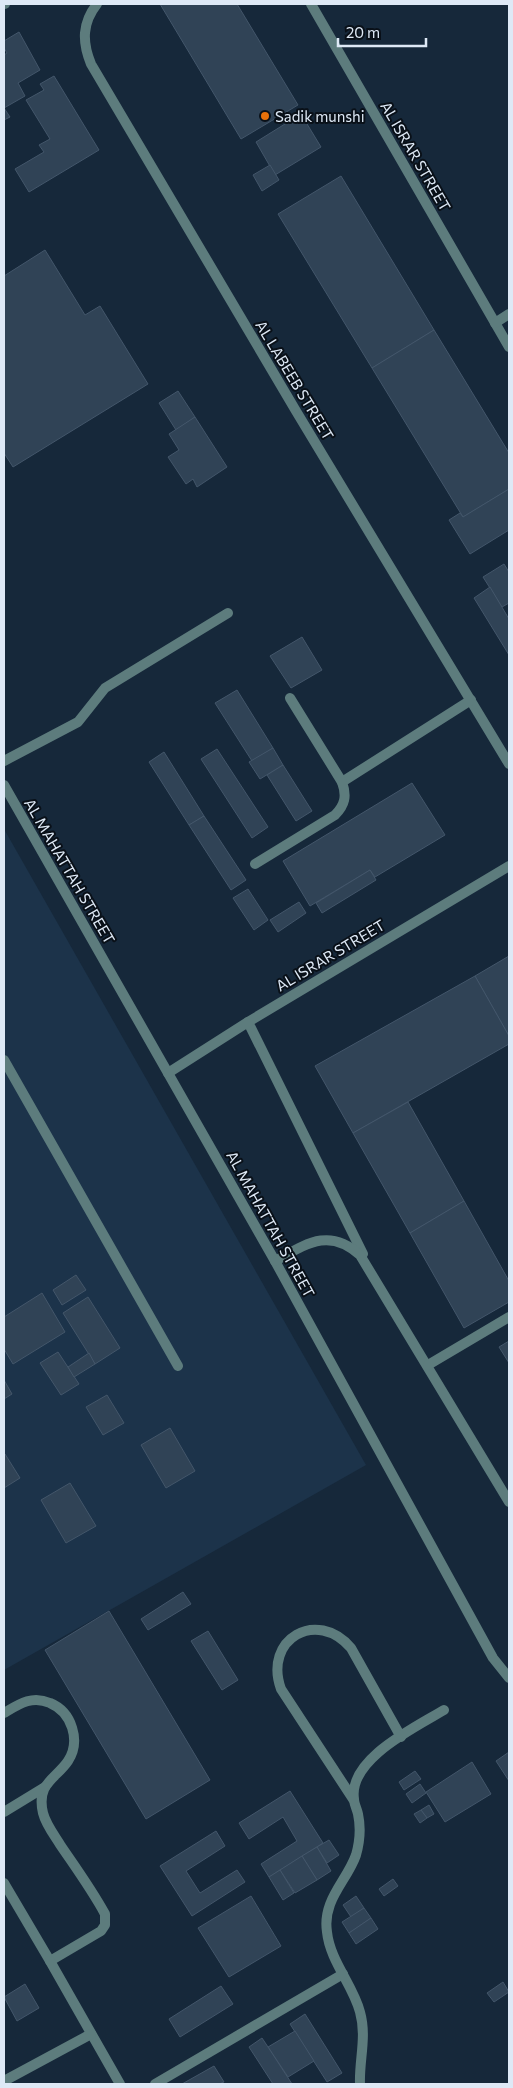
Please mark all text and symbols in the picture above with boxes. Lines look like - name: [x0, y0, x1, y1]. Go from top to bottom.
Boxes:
- scale bar: [338, 15, 426, 47]
- text: 20 m: [346, 23, 380, 41]
- street label: AL ISRAR STREET: [377, 98, 455, 214]
- place label: Sadik munshi: [275, 107, 365, 125]
- marker: Sadik munshi: [259, 110, 271, 122]
- street label: AL LABEEB STREET: [252, 317, 338, 443]
- street label: AL MAHATTAH STREET: [21, 795, 119, 947]
- street label: AL ISRAR STREET: [272, 915, 388, 995]
- street label: AL MAHATTAH STREET: [223, 1148, 319, 1301]

